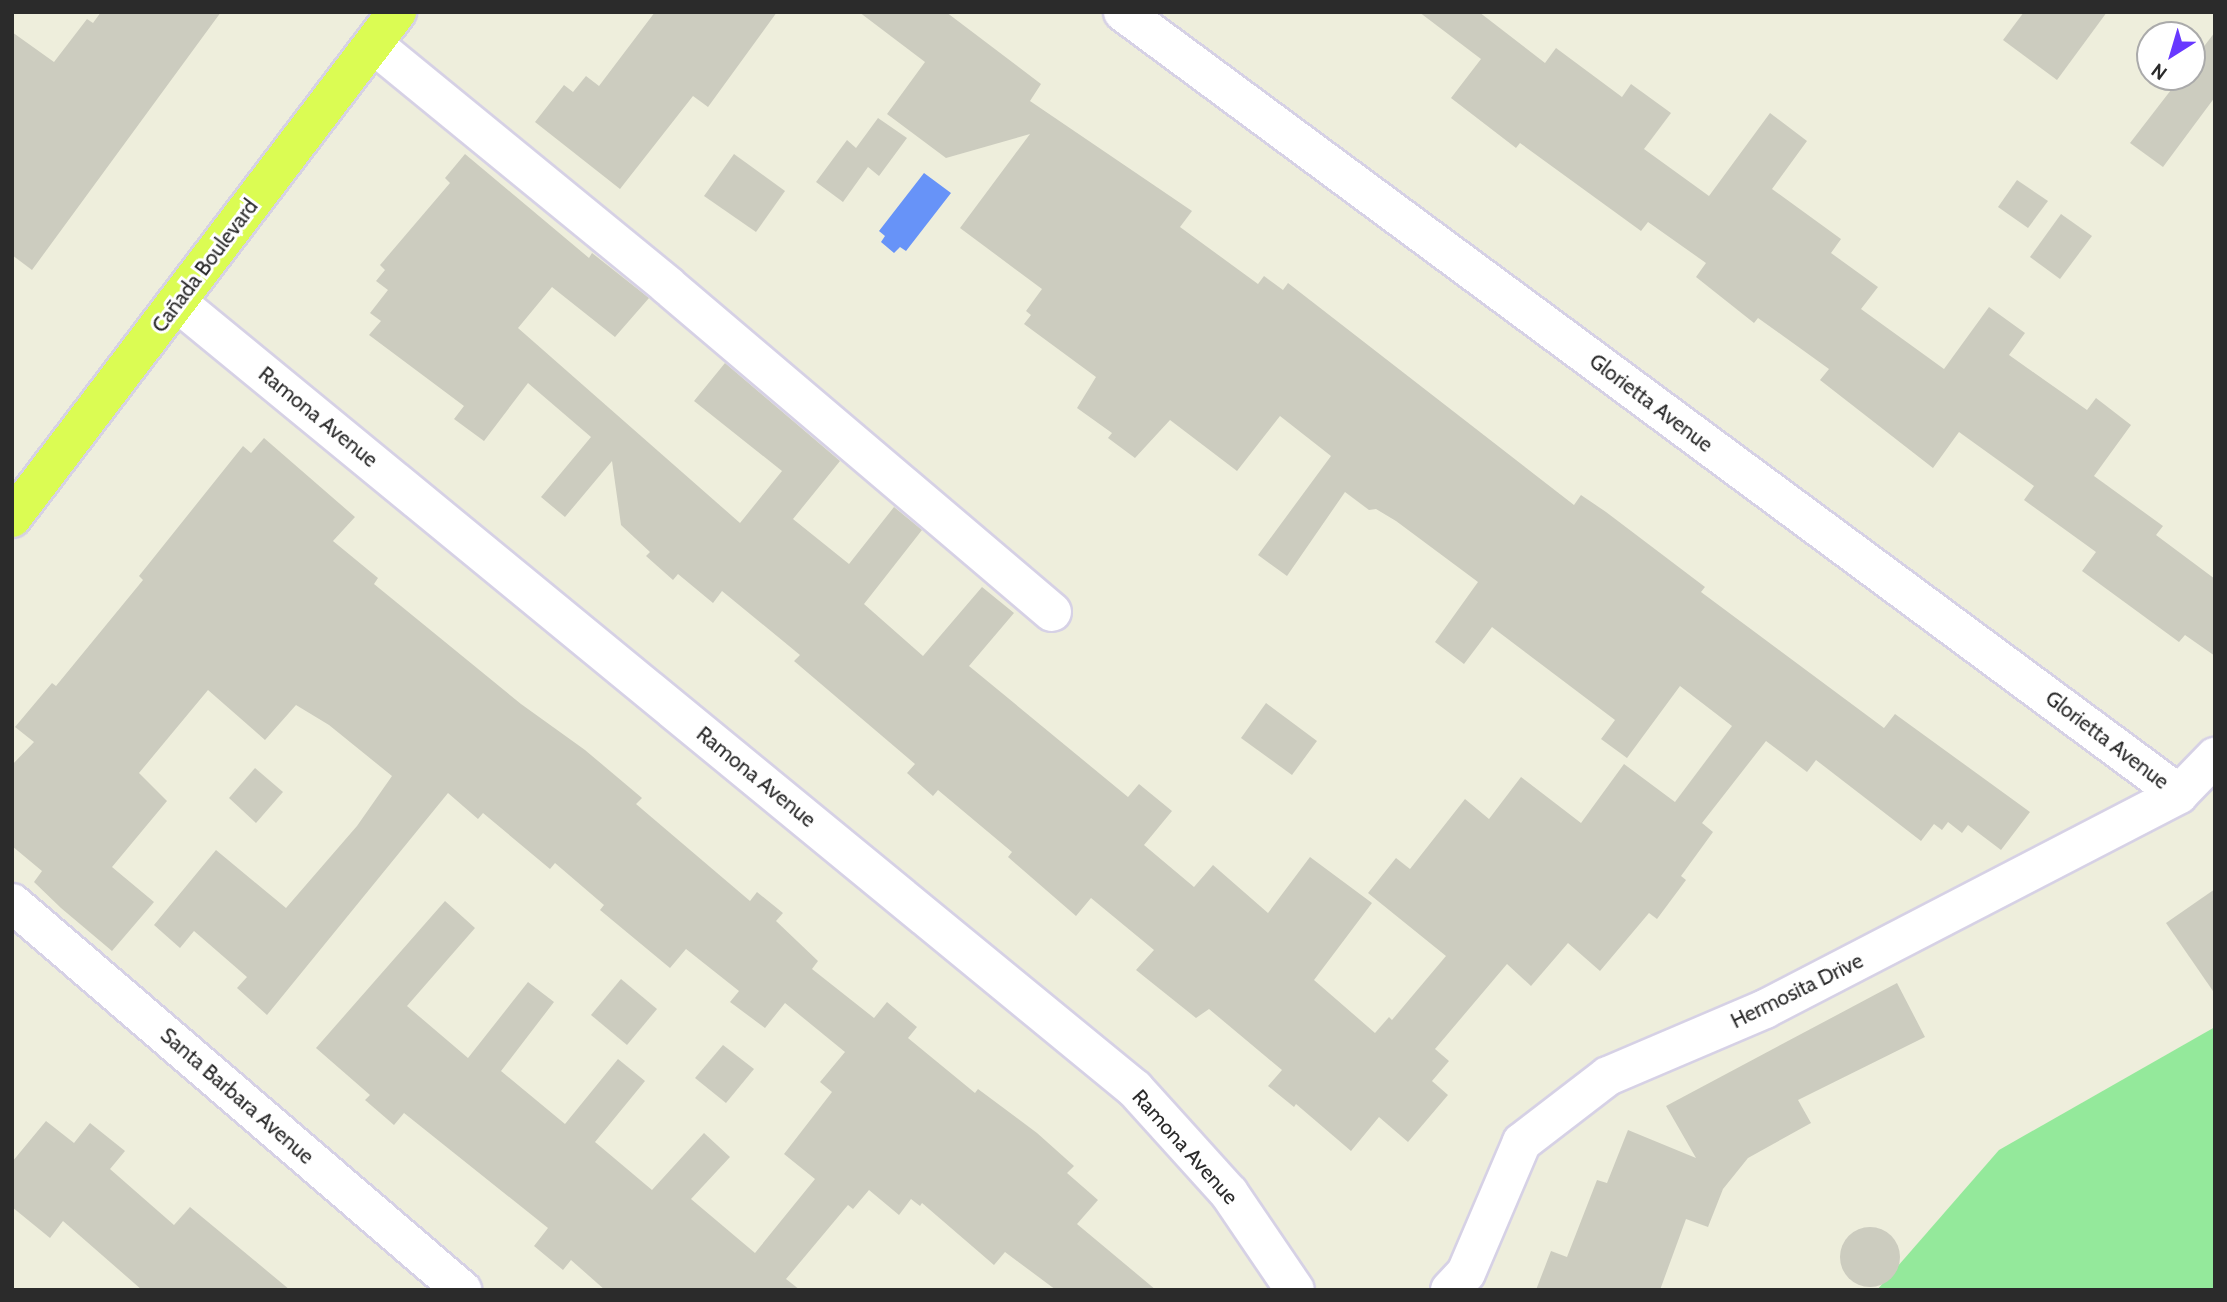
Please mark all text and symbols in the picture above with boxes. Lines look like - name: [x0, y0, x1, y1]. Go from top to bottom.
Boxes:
- north arrow: [2136, 21, 2206, 91]
- text: N: [2147, 58, 2172, 85]
- street label: Cañada Boulevard: [147, 194, 263, 338]
- street label: Glorietta Avenue: [1584, 348, 1718, 458]
- street label: Ramona Avenue: [253, 361, 383, 473]
- street label: Glorietta Avenue: [2040, 685, 2174, 795]
- street label: Ramona Avenue: [691, 721, 821, 833]
- street label: Hermosita Drive: [1727, 948, 1867, 1034]
- street label: Santa Barbara Avenue: [155, 1023, 319, 1169]
- street label: Ramona Avenue: [1127, 1084, 1243, 1210]

